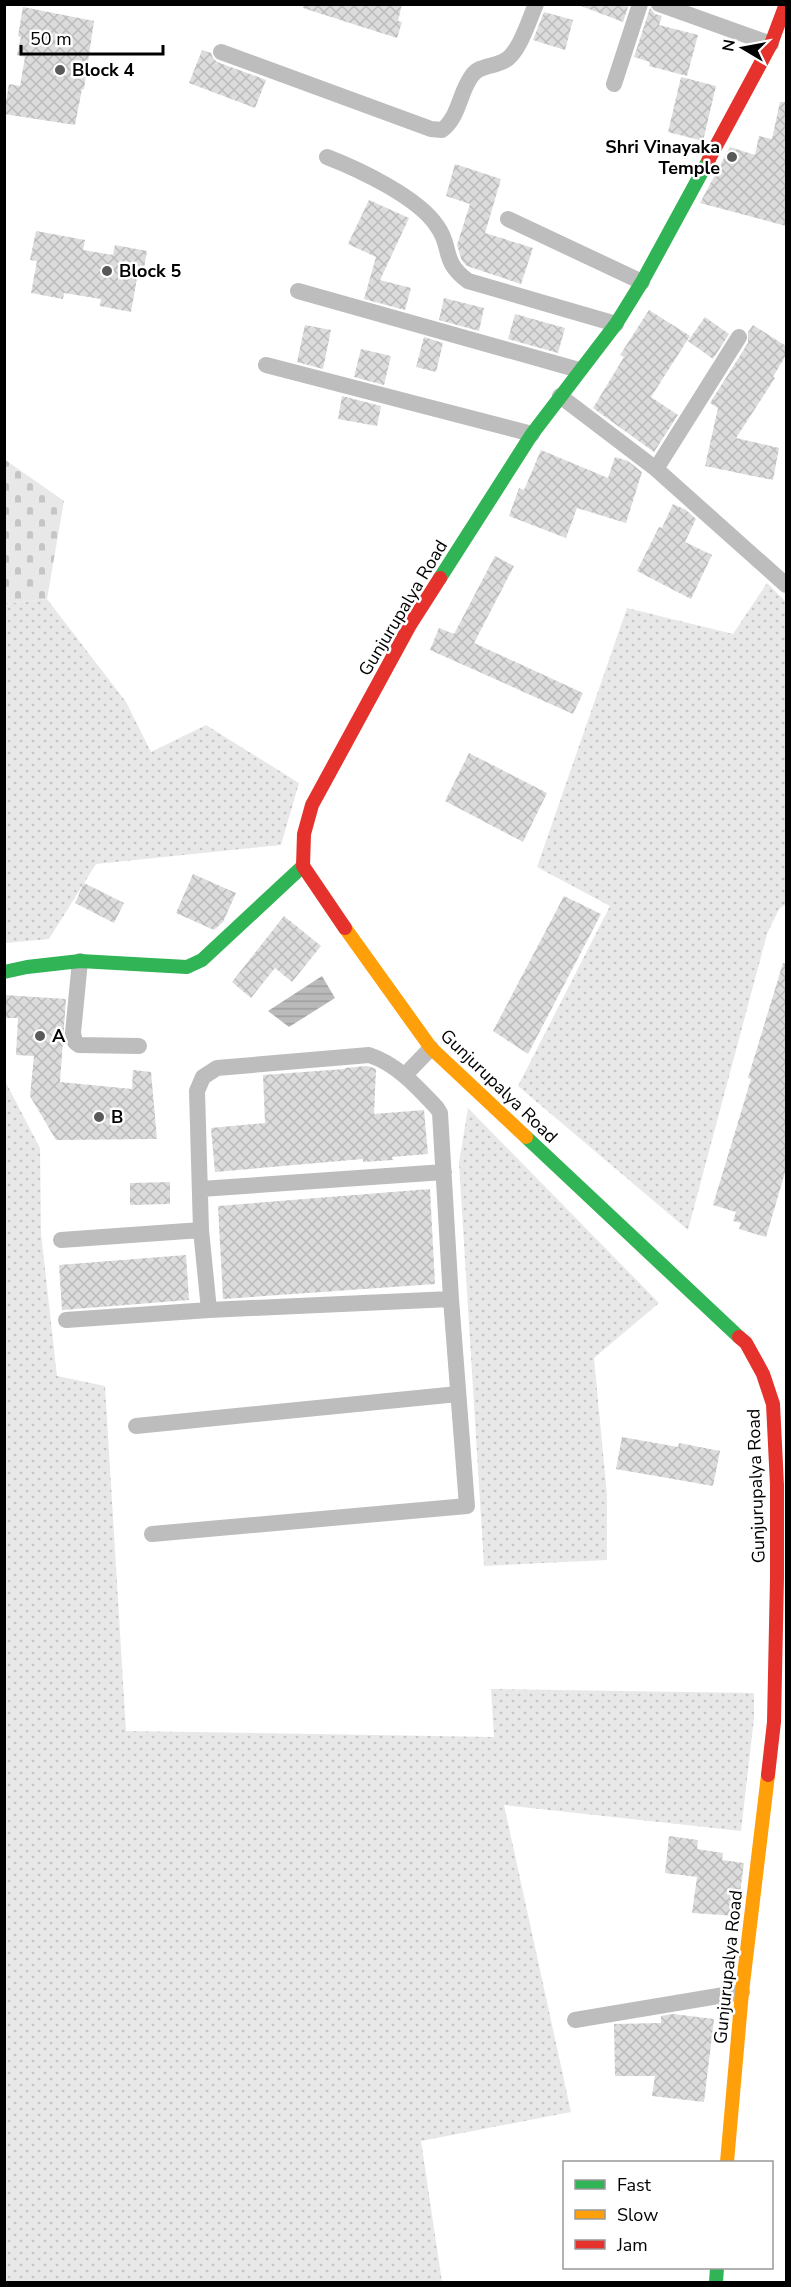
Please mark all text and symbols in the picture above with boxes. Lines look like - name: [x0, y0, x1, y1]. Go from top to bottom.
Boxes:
- scale bar: [21, 18, 164, 56]
- north arrow: [713, 18, 773, 78]
- text: 50 m: [30, 27, 72, 51]
- text: N: [717, 38, 741, 53]
- place label: Block 4: [72, 58, 134, 82]
- marker: Block 4: [53, 63, 67, 77]
- place label: Shri Vinayaka Temple: [605, 135, 720, 180]
- marker: Shri Vinayaka Temple: [725, 150, 739, 164]
- place label: Block 5: [119, 259, 181, 283]
- marker: Block 5: [100, 264, 114, 278]
- street label: Gunjurupalya Road: [353, 536, 453, 680]
- place label: A: [52, 1024, 66, 1048]
- street label: Gunjurupalya Road: [435, 1024, 563, 1148]
- marker: A: [33, 1029, 47, 1043]
- place label: B: [111, 1105, 123, 1129]
- marker: B: [92, 1110, 106, 1124]
- street label: Gunjurupalya Road: [741, 1408, 771, 1564]
- street label: Gunjurupalya Road: [708, 1889, 748, 2045]
- legend: [563, 2161, 773, 2269]
- text: Fast: [617, 2173, 652, 2197]
- text: Slow: [617, 2203, 658, 2227]
- text: Jam: [616, 2233, 648, 2257]

